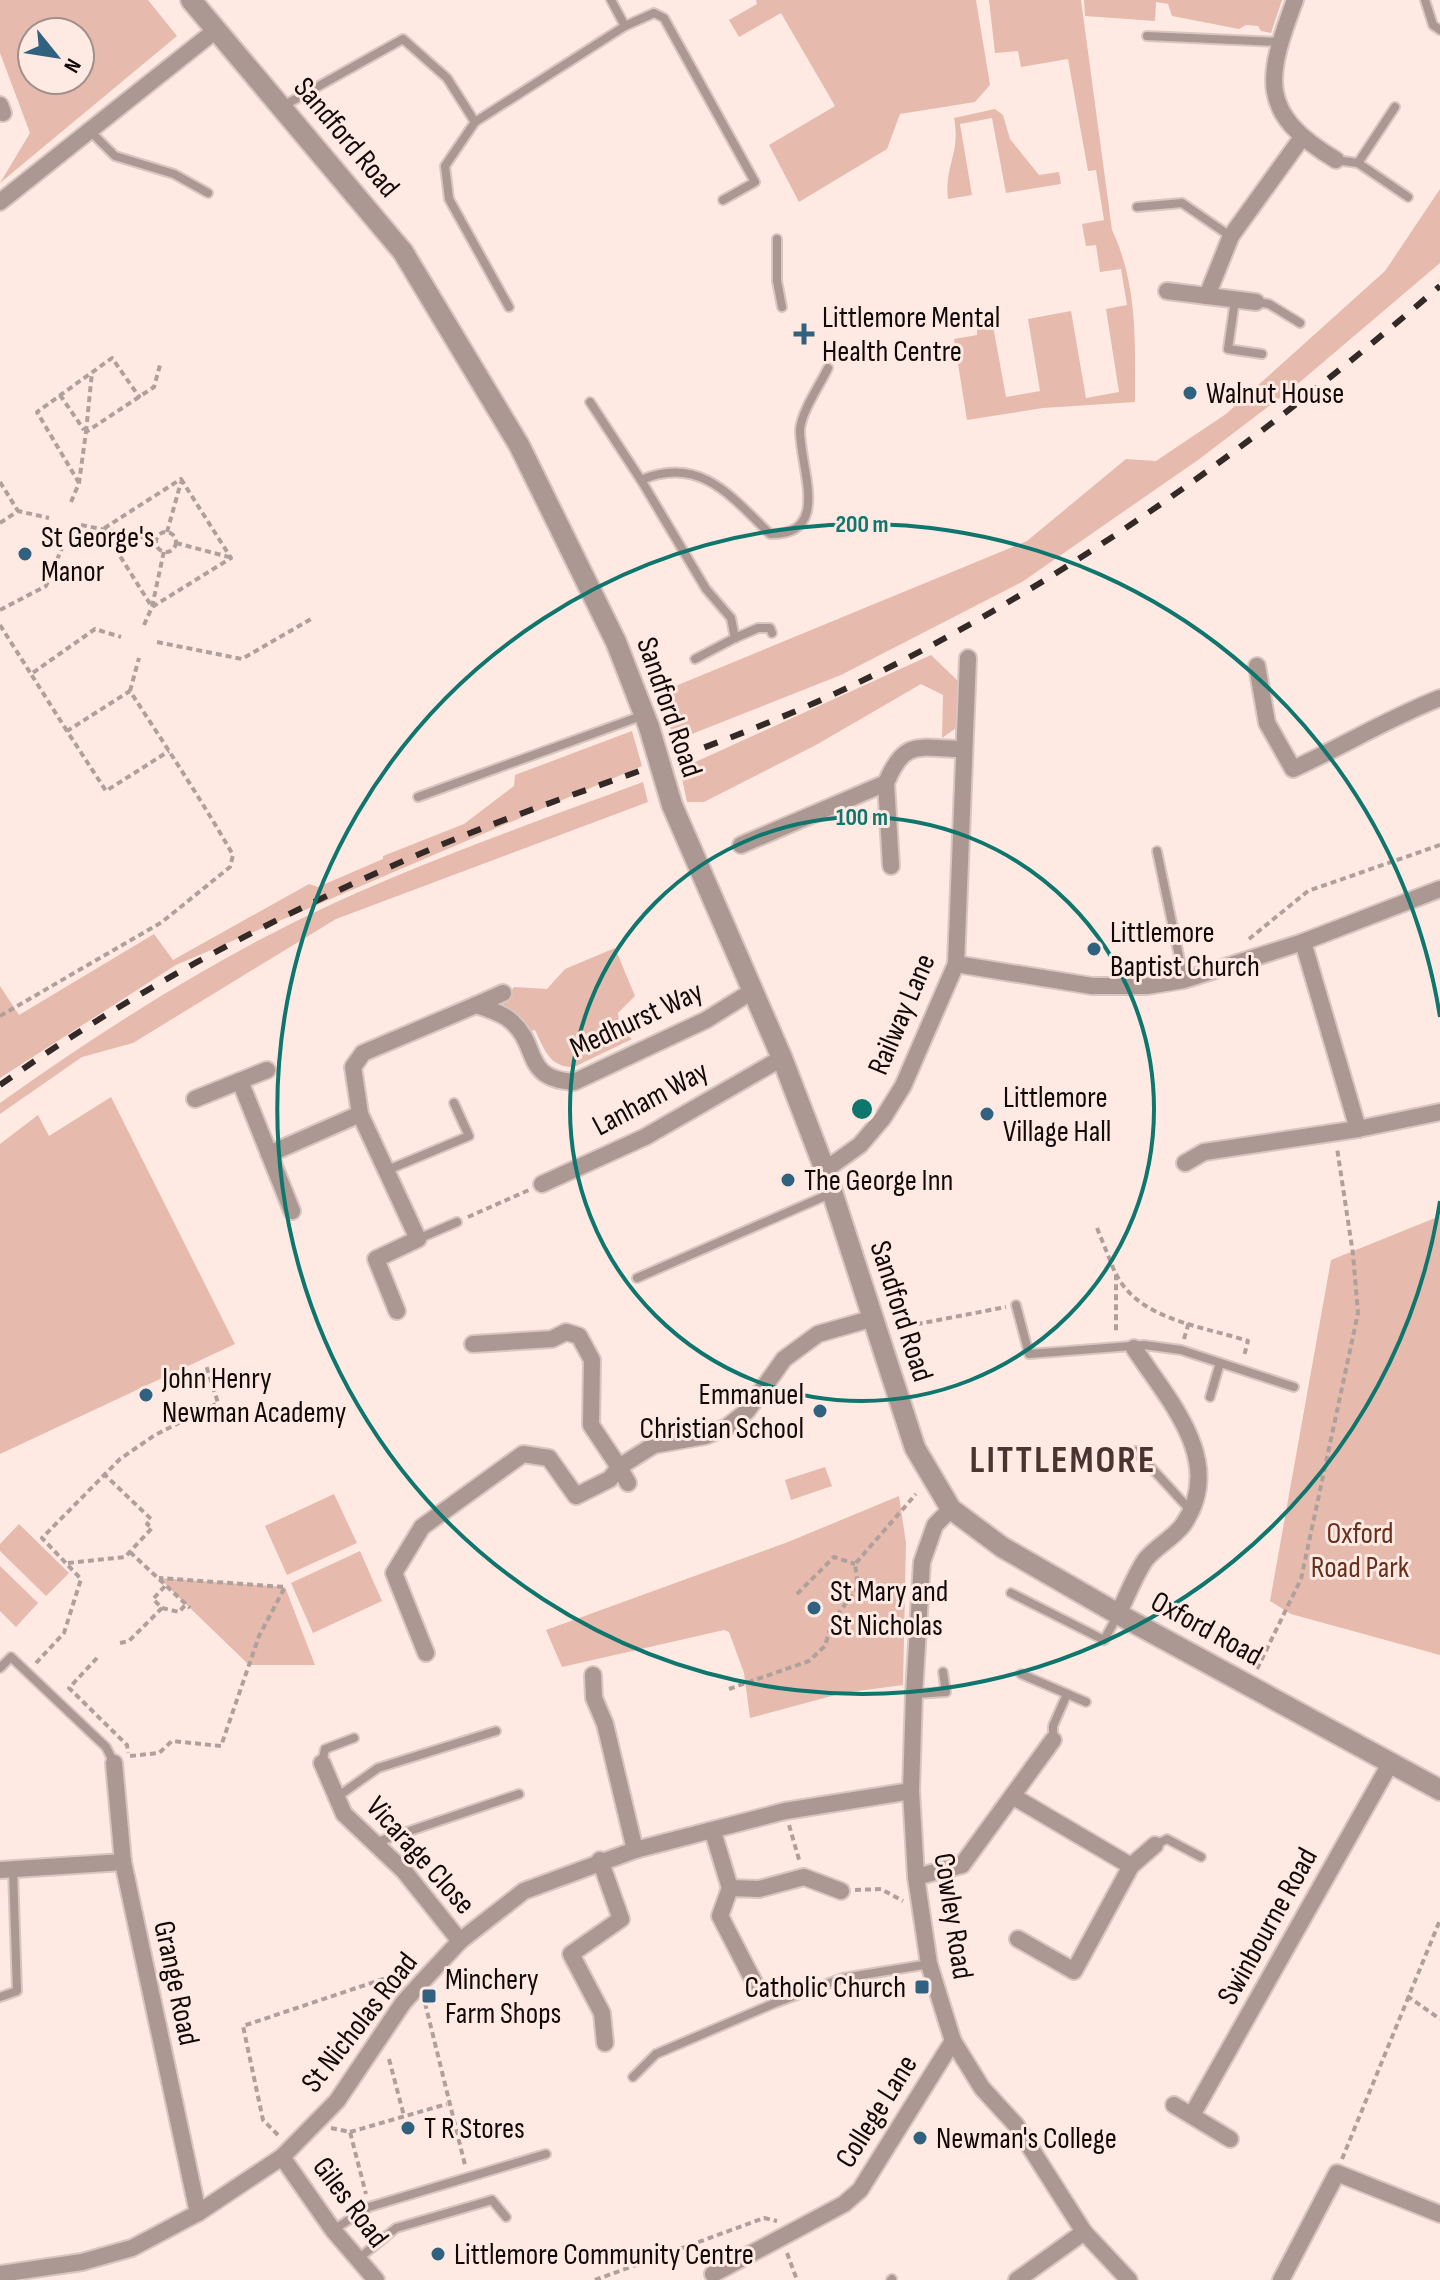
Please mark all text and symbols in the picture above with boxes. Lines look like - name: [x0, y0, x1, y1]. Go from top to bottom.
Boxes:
- north arrow: [16, 16, 96, 96]
- text: N: [57, 53, 87, 77]
- street label: Sandford Road: [286, 70, 407, 205]
- place label: Littlemore Mental Health Centre: [822, 300, 1000, 370]
- marker: Littlemore Mental Health Centre: [793, 323, 815, 345]
- place label: Walnut House: [1206, 376, 1344, 412]
- marker: Walnut House: [1181, 384, 1199, 402]
- text: 200 m: [835, 510, 889, 539]
- place label: St George's Manor: [41, 520, 155, 590]
- marker: St George's Manor: [16, 545, 34, 563]
- street label: Sandford Road: [628, 633, 710, 782]
- text: 100 m: [836, 803, 888, 832]
- place label: Littlemore Baptist Church: [1110, 915, 1260, 985]
- marker: Littlemore Baptist Church: [1085, 940, 1103, 958]
- street label: Railway Lane: [860, 949, 943, 1080]
- street label: Medhurst Way: [564, 973, 709, 1066]
- street label: Lanham Way: [587, 1053, 715, 1144]
- place label: Littlemore Village Hall: [1003, 1080, 1111, 1150]
- centre of rings: [848, 1095, 876, 1123]
- marker: Littlemore Village Hall: [978, 1105, 996, 1123]
- place label: The George Inn: [804, 1163, 953, 1199]
- marker: The George Inn: [779, 1171, 797, 1189]
- street label: Sandford Road: [861, 1237, 941, 1386]
- place label: John Henry Newman Academy: [161, 1361, 347, 1431]
- place label: Emmanuel Christian School: [640, 1377, 804, 1447]
- marker: John Henry Newman Academy: [137, 1386, 155, 1404]
- marker: Emmanuel Christian School: [811, 1402, 829, 1420]
- district label: LITTLEMORE: [970, 1438, 1157, 1483]
- park label: Oxford Road Park: [1311, 1516, 1410, 1586]
- place label: St Mary and St Nicholas: [830, 1574, 948, 1644]
- street label: Oxford Road: [1145, 1584, 1269, 1674]
- marker: St Mary and St Nicholas: [805, 1599, 823, 1617]
- street label: Vicarage Close: [358, 1789, 482, 1922]
- street label: Swinbourne Road: [1210, 1842, 1326, 2011]
- street label: Cowley Road: [925, 1851, 981, 1982]
- street label: Grange Road: [145, 1918, 207, 2049]
- street label: St Nicholas Road: [294, 1946, 426, 2100]
- place label: Minchery Farm Shops: [445, 1962, 561, 2032]
- place label: Catholic Church: [745, 1970, 906, 2006]
- marker: Catholic Church: [913, 1978, 931, 1996]
- marker: Minchery Farm Shops: [420, 1987, 438, 2005]
- street label: College Lane: [828, 2048, 926, 2175]
- place label: T R Stores: [424, 2111, 525, 2147]
- marker: T R Stores: [399, 2119, 417, 2137]
- place label: Newman's College: [936, 2121, 1117, 2157]
- marker: Newman's College: [911, 2129, 929, 2147]
- street label: Giles Road: [305, 2150, 396, 2255]
- place label: Littlemore Community Centre: [454, 2237, 754, 2273]
- marker: Littlemore Community Centre: [429, 2245, 447, 2263]

